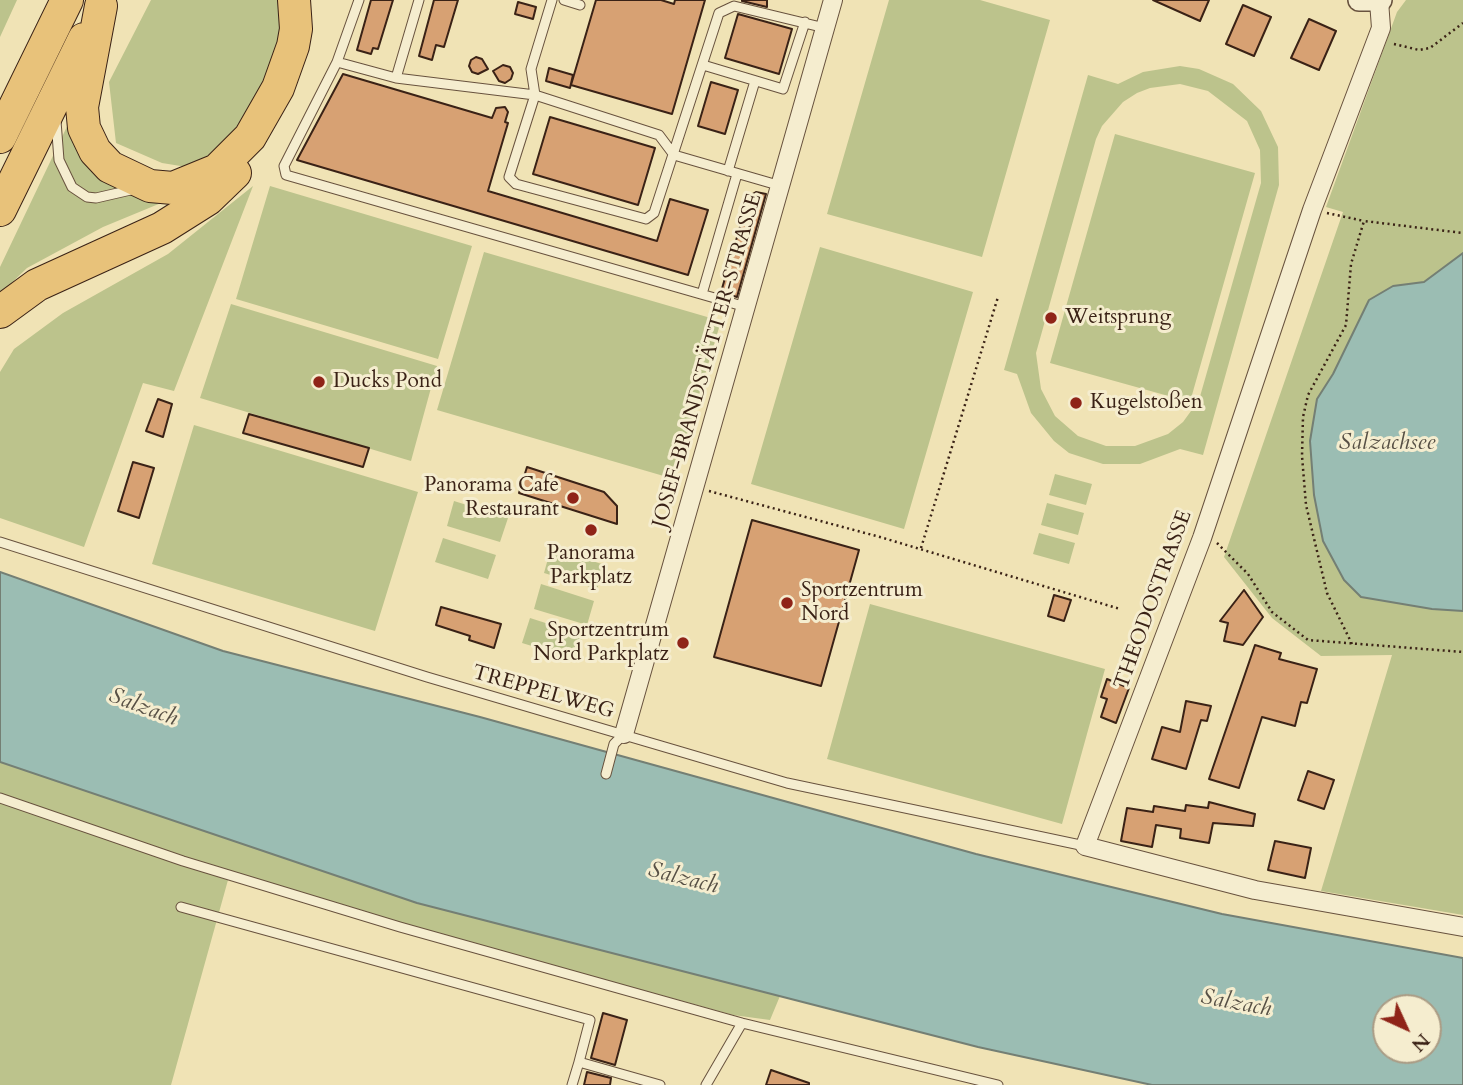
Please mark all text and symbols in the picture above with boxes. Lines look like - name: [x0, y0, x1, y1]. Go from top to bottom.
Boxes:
- street label: JOSEF-BRANDSTÄTTER-STRASSE: [648, 191, 768, 531]
- place label: Weitsprung: [1065, 305, 1171, 331]
- marker: Weitsprung: [1043, 310, 1059, 326]
- place label: Ducks Pond: [333, 369, 442, 395]
- marker: Ducks Pond: [311, 374, 327, 390]
- place label: Kugelstoßen: [1090, 390, 1203, 416]
- marker: Kugelstoßen: [1068, 395, 1084, 411]
- water label: Salzachsee: [1339, 430, 1435, 458]
- place label: Panorama Cafe Restaurant: [424, 473, 559, 523]
- marker: Panorama Cafe Restaurant: [565, 490, 581, 506]
- street label: THEODOSTRASSE: [1110, 507, 1198, 693]
- marker: Panorama Parkplatz: [583, 522, 599, 538]
- place label: Panorama Parkplatz: [547, 541, 635, 591]
- place label: Sportzentrum Nord: [801, 578, 923, 628]
- marker: Sportzentrum Nord: [779, 595, 795, 611]
- place label: Sportzentrum Nord Parkplatz: [533, 618, 669, 668]
- marker: Sportzentrum Nord Parkplatz: [675, 635, 691, 651]
- street label: TREPPELWEG: [469, 661, 617, 725]
- water label: Salzach: [105, 683, 181, 733]
- water label: Salzach: [645, 857, 721, 901]
- water label: Salzach: [1199, 984, 1273, 1024]
- north arrow: [1372, 994, 1442, 1064]
- text: N: [1405, 1027, 1435, 1057]

